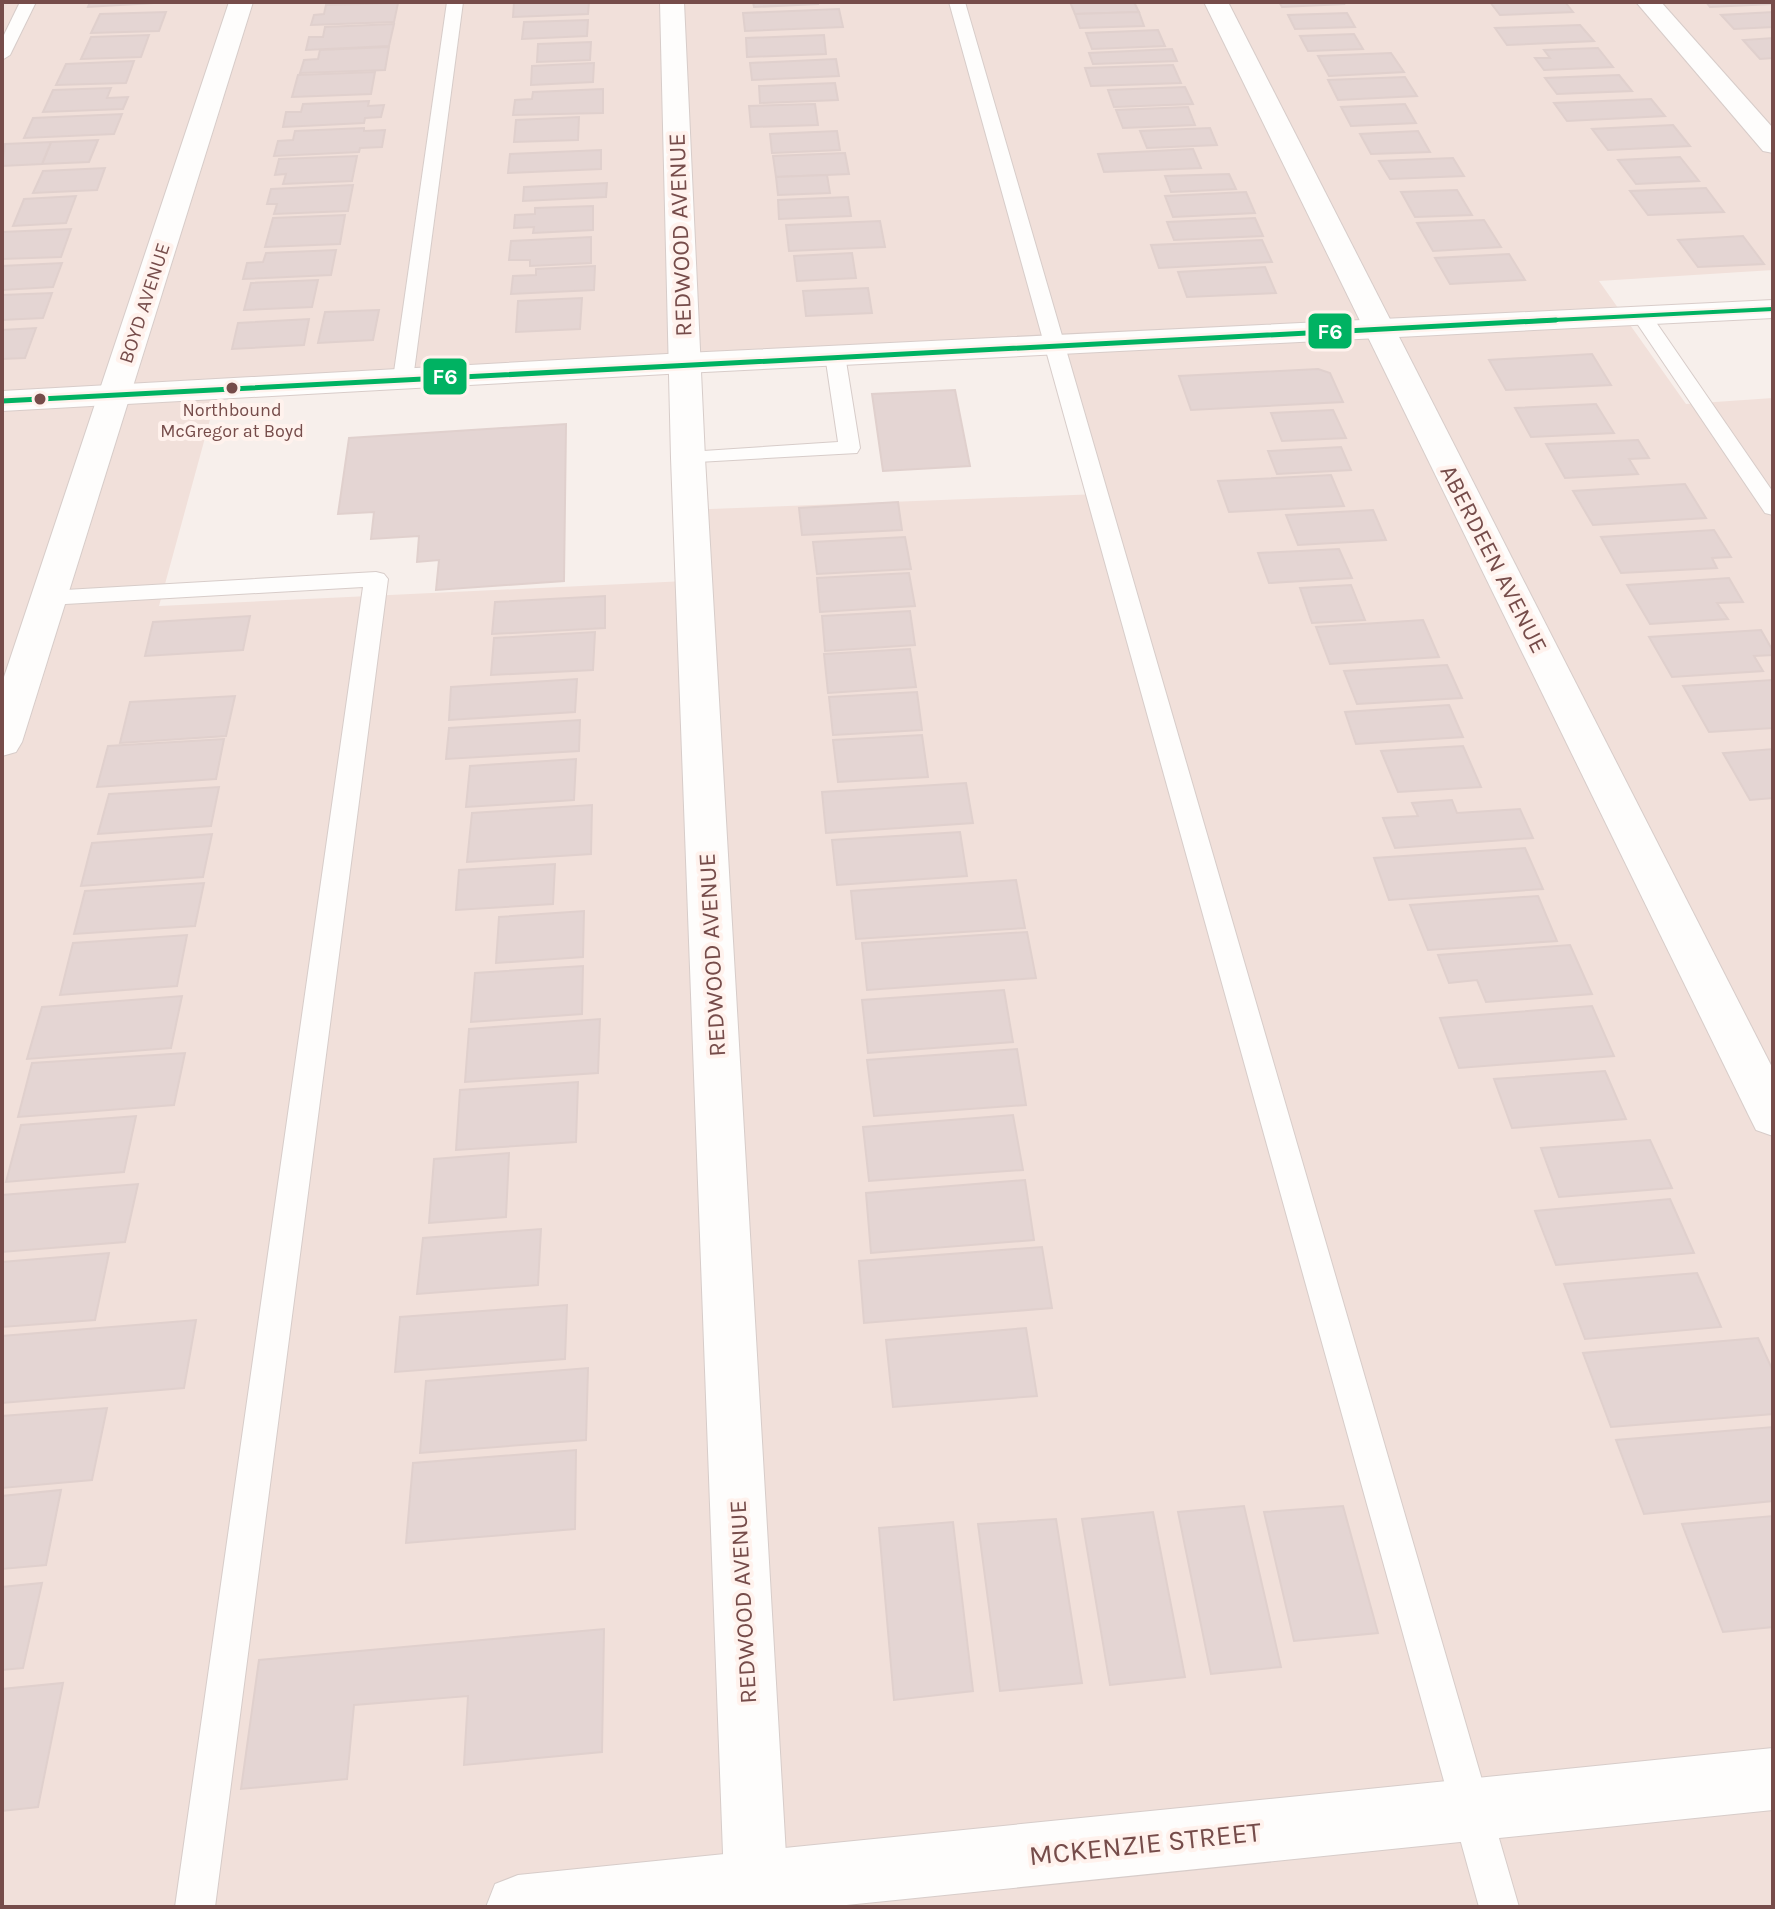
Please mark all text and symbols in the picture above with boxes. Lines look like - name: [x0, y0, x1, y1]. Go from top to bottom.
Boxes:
- street label: REDWOOD AVENUE: [662, 133, 698, 337]
- street label: BOYD AVENUE: [114, 240, 175, 366]
- line badge: F6: [1307, 312, 1353, 350]
- text: F6: [1317, 319, 1343, 345]
- line badge: F6: [422, 357, 468, 396]
- text: F6: [432, 364, 458, 390]
- marker: Northbound McGregor at Boyd: [224, 380, 240, 396]
- unlabelled marker: [32, 391, 48, 407]
- place label: Northbound McGregor at Boyd: [160, 399, 304, 442]
- street label: ABERDEEN AVENUE: [1434, 460, 1554, 658]
- street label: REDWOOD AVENUE: [693, 853, 731, 1057]
- street label: REDWOOD AVENUE: [724, 1500, 762, 1704]
- street label: MCKENZIE STREET: [1027, 1815, 1263, 1872]

